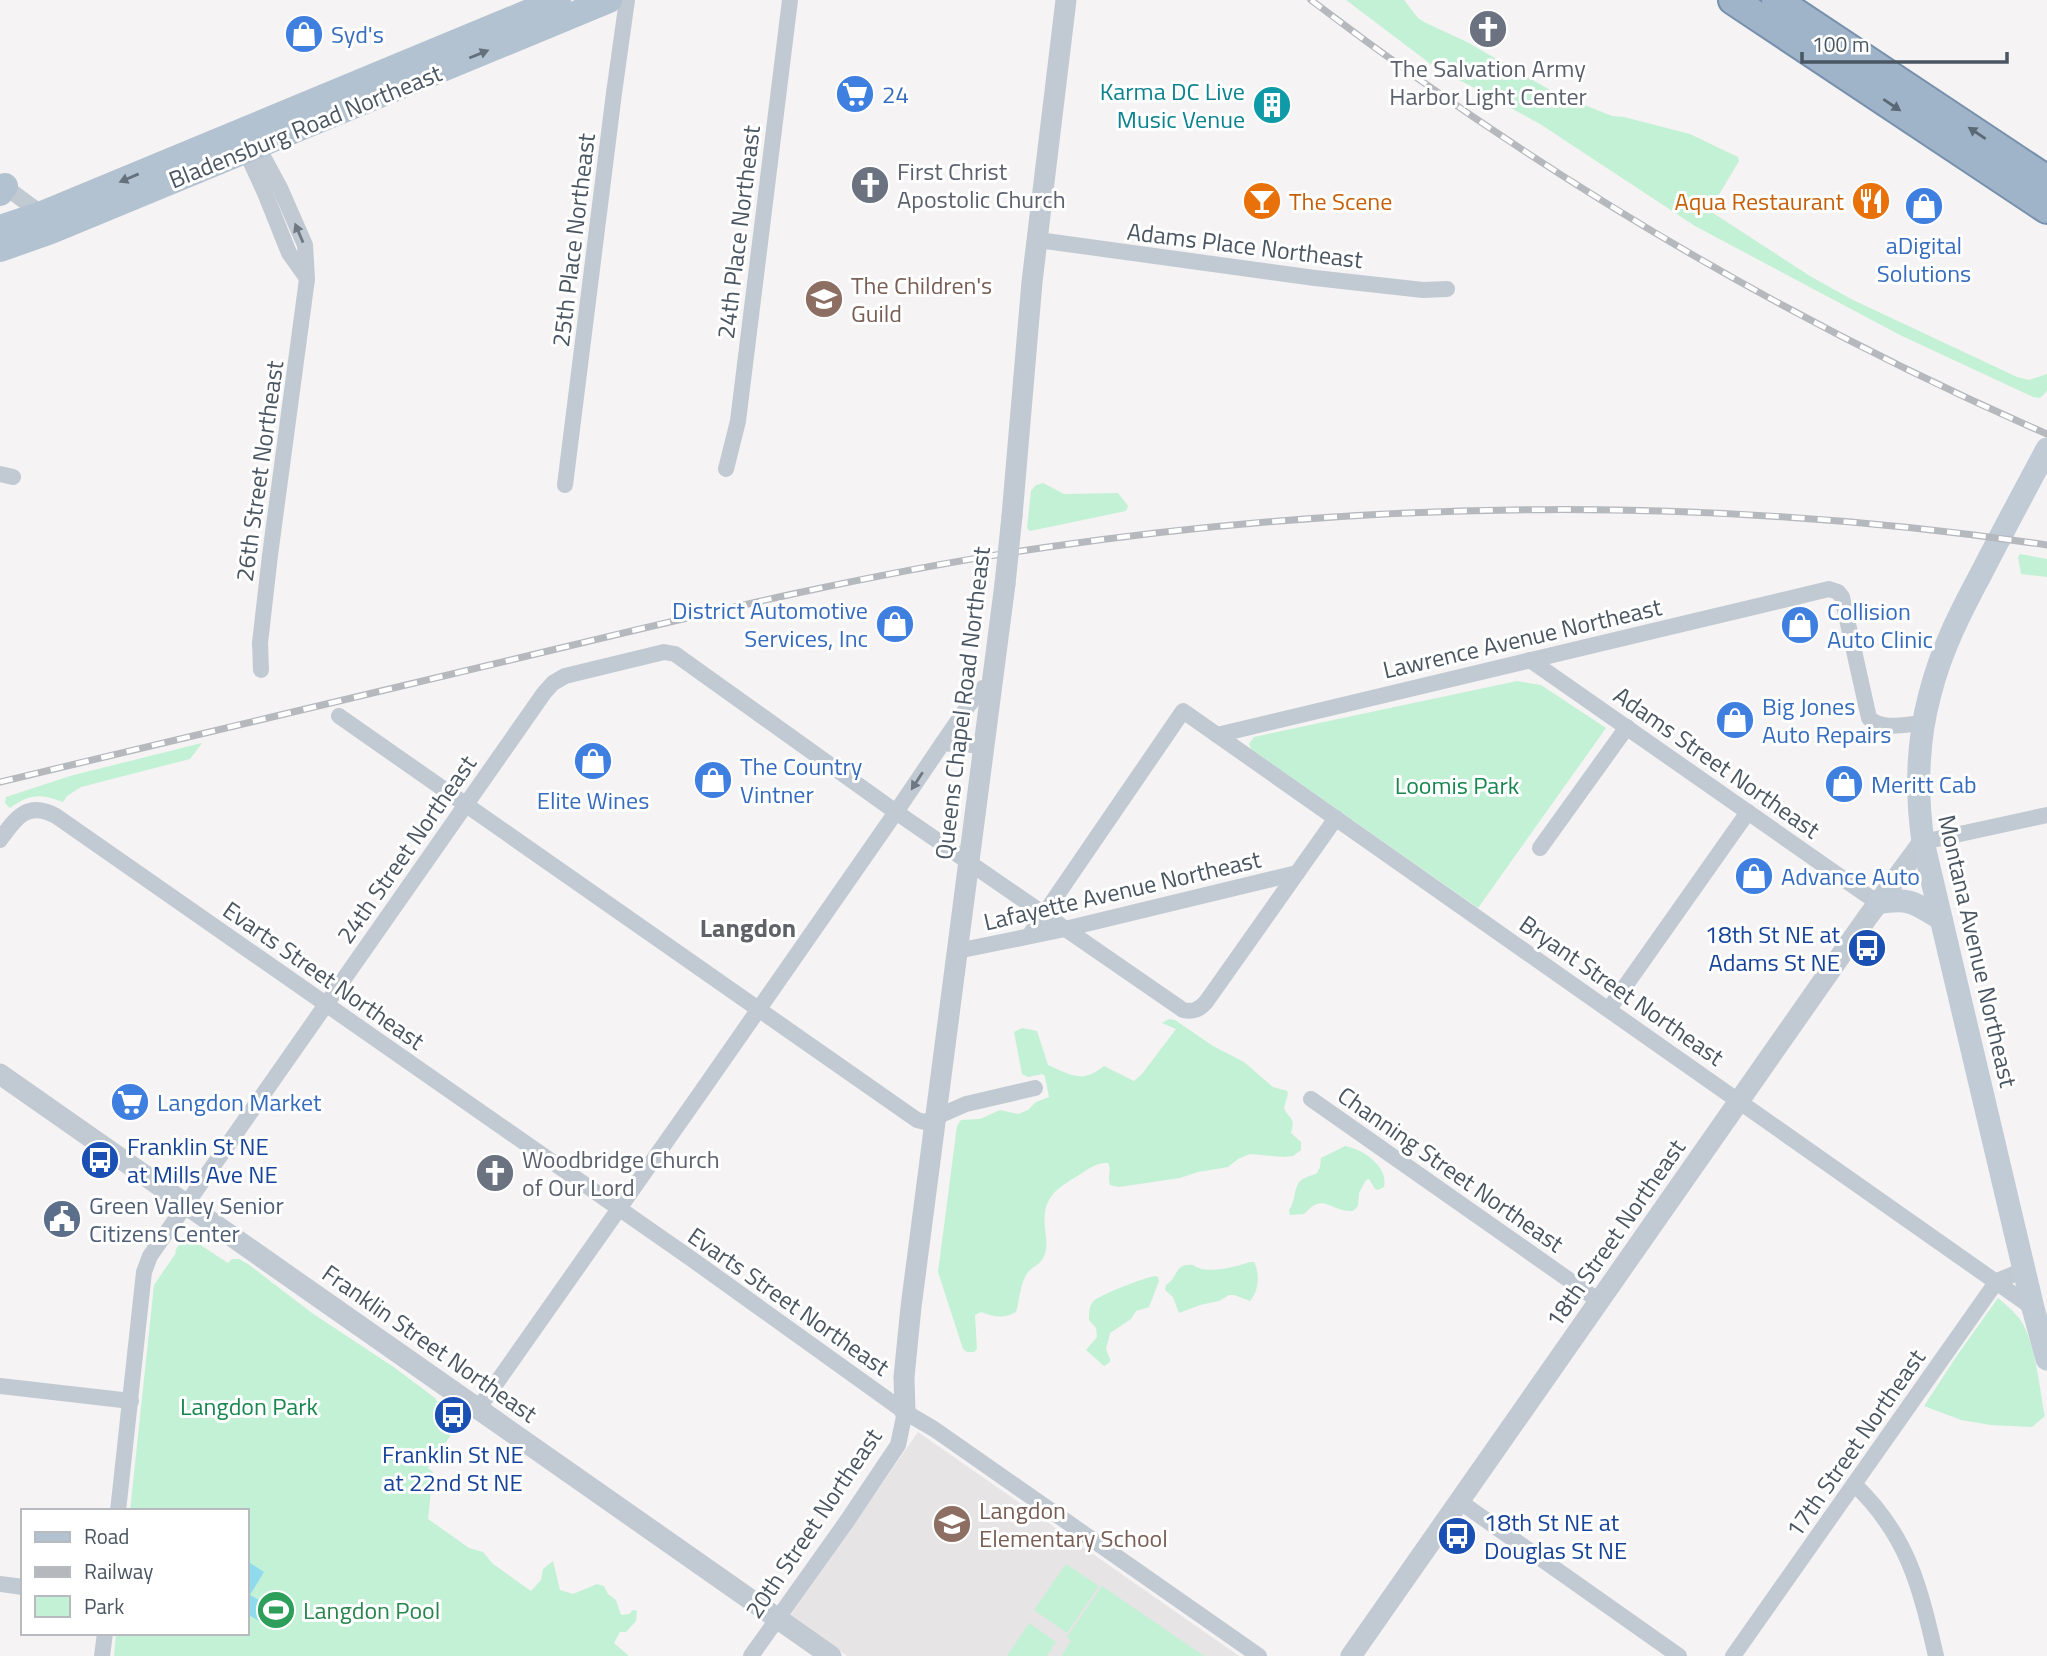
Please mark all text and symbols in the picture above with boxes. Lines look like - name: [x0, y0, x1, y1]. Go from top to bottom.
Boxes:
- church icon: The Salvation Army Harbor Light Center: [1467, 8, 1509, 50]
- shop icon: Syd's: [283, 13, 325, 55]
- place label: Syd's: [331, 16, 384, 52]
- scale bar: [1802, 21, 2007, 65]
- text: 100 m: [1812, 28, 1869, 60]
- one-way arrow: [468, 48, 489, 59]
- place label: The Salvation Army Harbor Light Center: [1389, 50, 1587, 114]
- street label: Bladensburg Road Northeast: [163, 54, 448, 197]
- supermarket icon: 24: [834, 73, 876, 115]
- place label: Karma DC Live Music Venue: [1100, 73, 1245, 137]
- place label: 24: [882, 76, 909, 112]
- building icon: Karma DC Live Music Venue: [1251, 84, 1293, 126]
- one-way arrow: [1882, 99, 1901, 112]
- street label: 24th Place Northeast: [707, 122, 769, 341]
- one-way arrow: [1967, 127, 1987, 140]
- street label: 25th Place Northeast: [542, 130, 604, 349]
- place label: First Christ Apostolic Church: [897, 153, 1066, 217]
- church icon: First Christ Apostolic Church: [849, 164, 891, 206]
- one-way arrow: [119, 172, 139, 184]
- bar icon: The Scene: [1241, 180, 1283, 222]
- restaurant icon: Aqua Restaurant: [1850, 180, 1892, 222]
- place label: The Scene: [1289, 183, 1392, 219]
- place label: Aqua Restaurant: [1675, 183, 1845, 219]
- shop icon: aDigital Solutions: [1903, 185, 1945, 227]
- street label: Adams Place Northeast: [1125, 213, 1365, 277]
- one-way arrow: [293, 222, 304, 243]
- place label: aDigital Solutions: [1877, 227, 1971, 291]
- place label: The Children's Guild: [851, 267, 992, 331]
- school or university icon: The Children's Guild: [803, 278, 845, 320]
- street label: 26th Street Northeast: [226, 358, 292, 584]
- street label: Queens Chapel Road Northeast: [925, 544, 999, 862]
- street label: Lawrence Avenue Northeast: [1379, 588, 1665, 688]
- place label: District Automotive Services, Inc: [672, 592, 868, 656]
- place label: Collision Auto Clinic: [1827, 593, 1933, 657]
- shop icon: District Automotive Services, Inc: [874, 603, 916, 645]
- shop icon: Collision Auto Clinic: [1779, 604, 1821, 646]
- street label: Adams Street Northeast: [1606, 677, 1828, 847]
- place label: Big Jones Auto Repairs: [1762, 688, 1892, 752]
- shop icon: Big Jones Auto Repairs: [1714, 699, 1756, 741]
- shop icon: Elite Wines: [572, 740, 614, 782]
- street label: 24th Street Northeast: [327, 747, 485, 951]
- place label: The Country Vintner: [740, 748, 863, 812]
- shop icon: The Country Vintner: [692, 759, 734, 801]
- shop icon: Meritt Cab: [1823, 763, 1865, 805]
- place label: Meritt Cab: [1871, 766, 1977, 802]
- park label: Loomis Park: [1395, 767, 1520, 803]
- one-way arrow: [910, 772, 924, 790]
- place label: Elite Wines: [537, 782, 649, 818]
- street label: Montana Avenue Northeast: [1929, 811, 2027, 1091]
- street label: Lafayette Avenue Northeast: [980, 840, 1265, 939]
- shop icon: Advance Auto: [1733, 855, 1775, 897]
- place label: Advance Auto: [1781, 858, 1920, 894]
- street label: Evarts Street Northeast: [216, 892, 433, 1059]
- street label: Bryant Street Northeast: [1512, 906, 1732, 1075]
- district label: Langdon: [700, 908, 796, 947]
- place label: 18th St NE at Adams St NE: [1705, 916, 1841, 980]
- bus stop icon: 18th St NE at Adams St NE: [1846, 927, 1888, 969]
- street label: Channing Street Northeast: [1331, 1077, 1572, 1261]
- supermarket icon: Langdon Market: [109, 1081, 151, 1123]
- place label: Langdon Market: [157, 1084, 322, 1120]
- place label: Franklin St NE at Mills Ave NE: [127, 1128, 278, 1192]
- street label: 18th Street Northeast: [1536, 1131, 1694, 1335]
- bus stop icon: Franklin St NE at Mills Ave NE: [79, 1139, 121, 1181]
- place label: Woodbridge Church of Our Lord: [522, 1141, 720, 1205]
- church icon: Woodbridge Church of Our Lord: [474, 1152, 516, 1194]
- place label: Green Valley Senior Citizens Center: [89, 1187, 284, 1251]
- public building icon: Green Valley Senior Citizens Center: [41, 1198, 83, 1240]
- street label: Evarts Street Northeast: [681, 1218, 898, 1385]
- street label: Franklin Street Northeast: [315, 1255, 545, 1431]
- street label: 17th Street Northeast: [1776, 1341, 1934, 1545]
- park label: Langdon Park: [180, 1388, 319, 1424]
- bus stop icon: Franklin St NE at 22nd St NE: [432, 1394, 474, 1436]
- street label: 20th Street Northeast: [736, 1420, 891, 1625]
- place label: Franklin St NE at 22nd St NE: [382, 1436, 524, 1500]
- place label: Langdon Elementary School: [979, 1492, 1168, 1556]
- school or university icon: Langdon Elementary School: [931, 1503, 973, 1545]
- place label: 18th St NE at Douglas St NE: [1484, 1504, 1627, 1568]
- legend: [21, 1509, 248, 1635]
- bus stop icon: 18th St NE at Douglas St NE: [1436, 1515, 1478, 1557]
- text: Road: [84, 1520, 129, 1552]
- text: Railway: [84, 1555, 153, 1587]
- sports icon: Langdon Pool: [255, 1589, 297, 1631]
- text: Park: [84, 1590, 124, 1622]
- place label: Langdon Pool: [303, 1592, 440, 1628]

